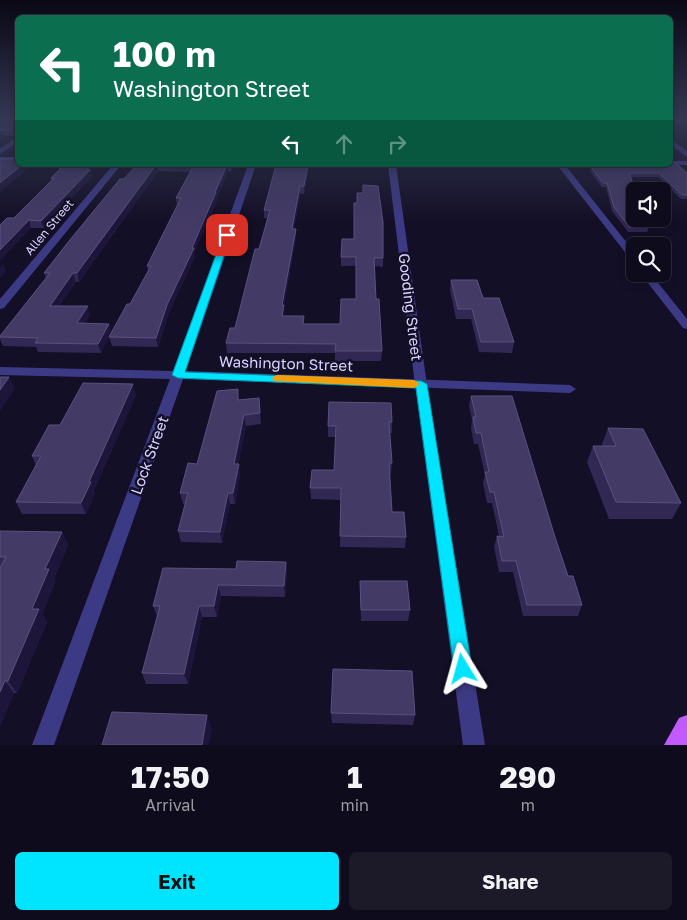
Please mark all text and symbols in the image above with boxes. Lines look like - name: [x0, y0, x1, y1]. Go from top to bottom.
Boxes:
- text: 100 m: [113, 33, 216, 75]
- icon: left: [30, 35, 95, 100]
- text: Washington Street: [113, 75, 310, 102]
- icon: left: [277, 130, 305, 158]
- icon: ahead: [330, 130, 358, 158]
- icon: right: [383, 130, 411, 158]
- map controls: [626, 182, 671, 282]
- button: sound: [626, 182, 671, 227]
- street label: Allen Street: [21, 196, 77, 258]
- pin: [206, 214, 248, 256]
- icon: arrive: [213, 221, 241, 249]
- button: search: [626, 237, 671, 282]
- street label: Gooding Street: [395, 252, 427, 362]
- street label: Washington Street: [219, 352, 353, 374]
- street label: Lock Street: [126, 413, 172, 497]
- position arrow: [436, 642, 488, 694]
- text: 17:50: [131, 759, 210, 795]
- text: 1: [347, 759, 362, 795]
- text: 290: [499, 759, 556, 795]
- text: Arrival: [145, 795, 195, 815]
- text: min: [341, 795, 369, 815]
- text: m: [521, 795, 535, 815]
- button: Exit: [15, 852, 339, 910]
- button: Share: [349, 852, 672, 910]

